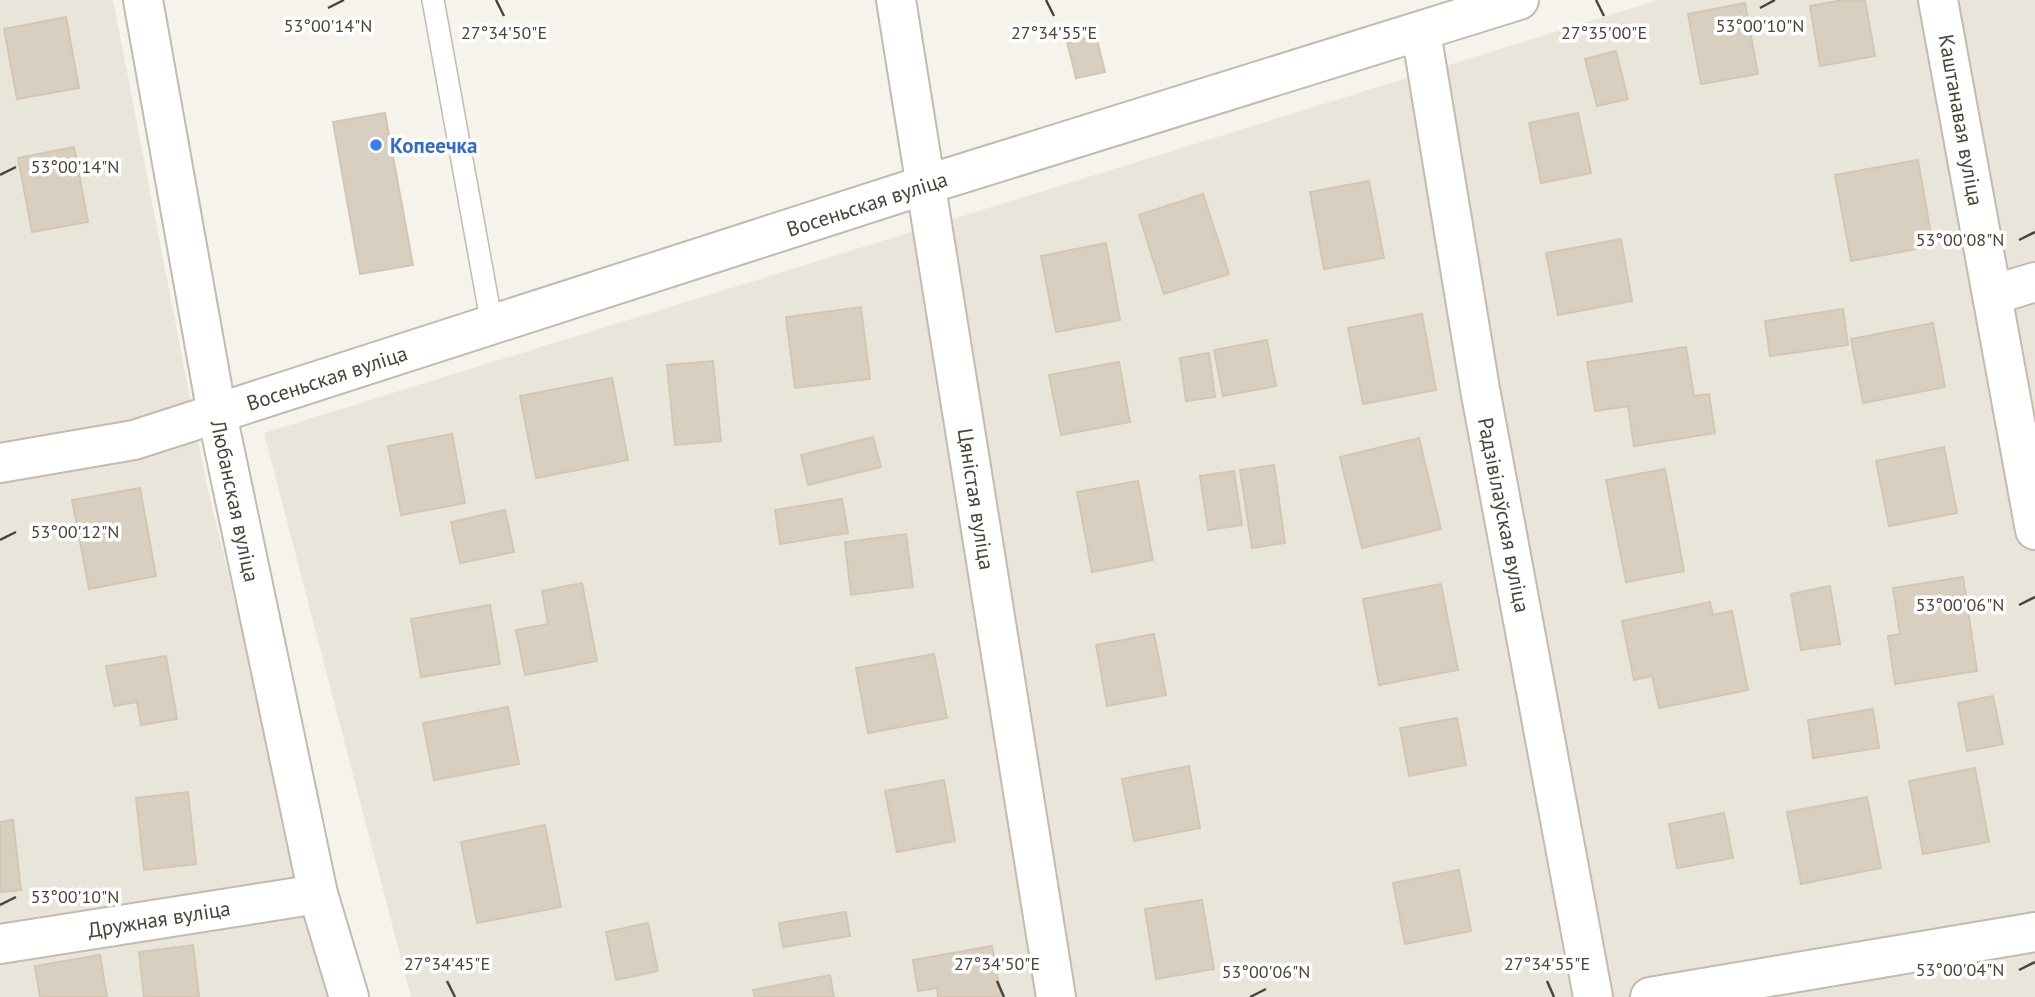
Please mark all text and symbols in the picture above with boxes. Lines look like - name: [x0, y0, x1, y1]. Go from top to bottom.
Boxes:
- text: 53°00'14"N: [284, 14, 372, 37]
- text: 53°00'10"N: [1716, 14, 1804, 37]
- text: 27°34'50"E: [461, 21, 547, 44]
- text: 27°34'55"E: [1011, 21, 1097, 44]
- text: 27°35'00"E: [1561, 21, 1647, 44]
- street label: Каштанавая вуліца: [1933, 32, 1989, 208]
- place label: Копеечка: [390, 132, 477, 159]
- marker: Копеечка: [368, 137, 384, 153]
- text: 53°00'14"N: [31, 155, 119, 178]
- street label: Восеньская вуліца: [783, 165, 951, 243]
- text: 53°00'08"N: [1916, 228, 2004, 251]
- street label: Восеньская вуліца: [243, 339, 411, 417]
- street label: Радзівілаўская вуліца: [1472, 415, 1536, 615]
- street label: Любанская вуліца: [204, 417, 265, 584]
- street label: Цяністая вуліца: [951, 426, 1001, 572]
- text: 53°00'12"N: [31, 520, 119, 543]
- text: 53°00'06"N: [1916, 593, 2004, 616]
- text: 53°00'10"N: [31, 885, 119, 908]
- street label: Дружная вуліца: [86, 894, 232, 944]
- text: 27°34'45"E: [404, 952, 490, 975]
- text: 27°34'50"E: [954, 952, 1040, 975]
- text: 27°34'55"E: [1504, 952, 1590, 975]
- text: 53°00'04"N: [1916, 958, 2004, 981]
- text: 53°00'06"N: [1222, 960, 1310, 983]

